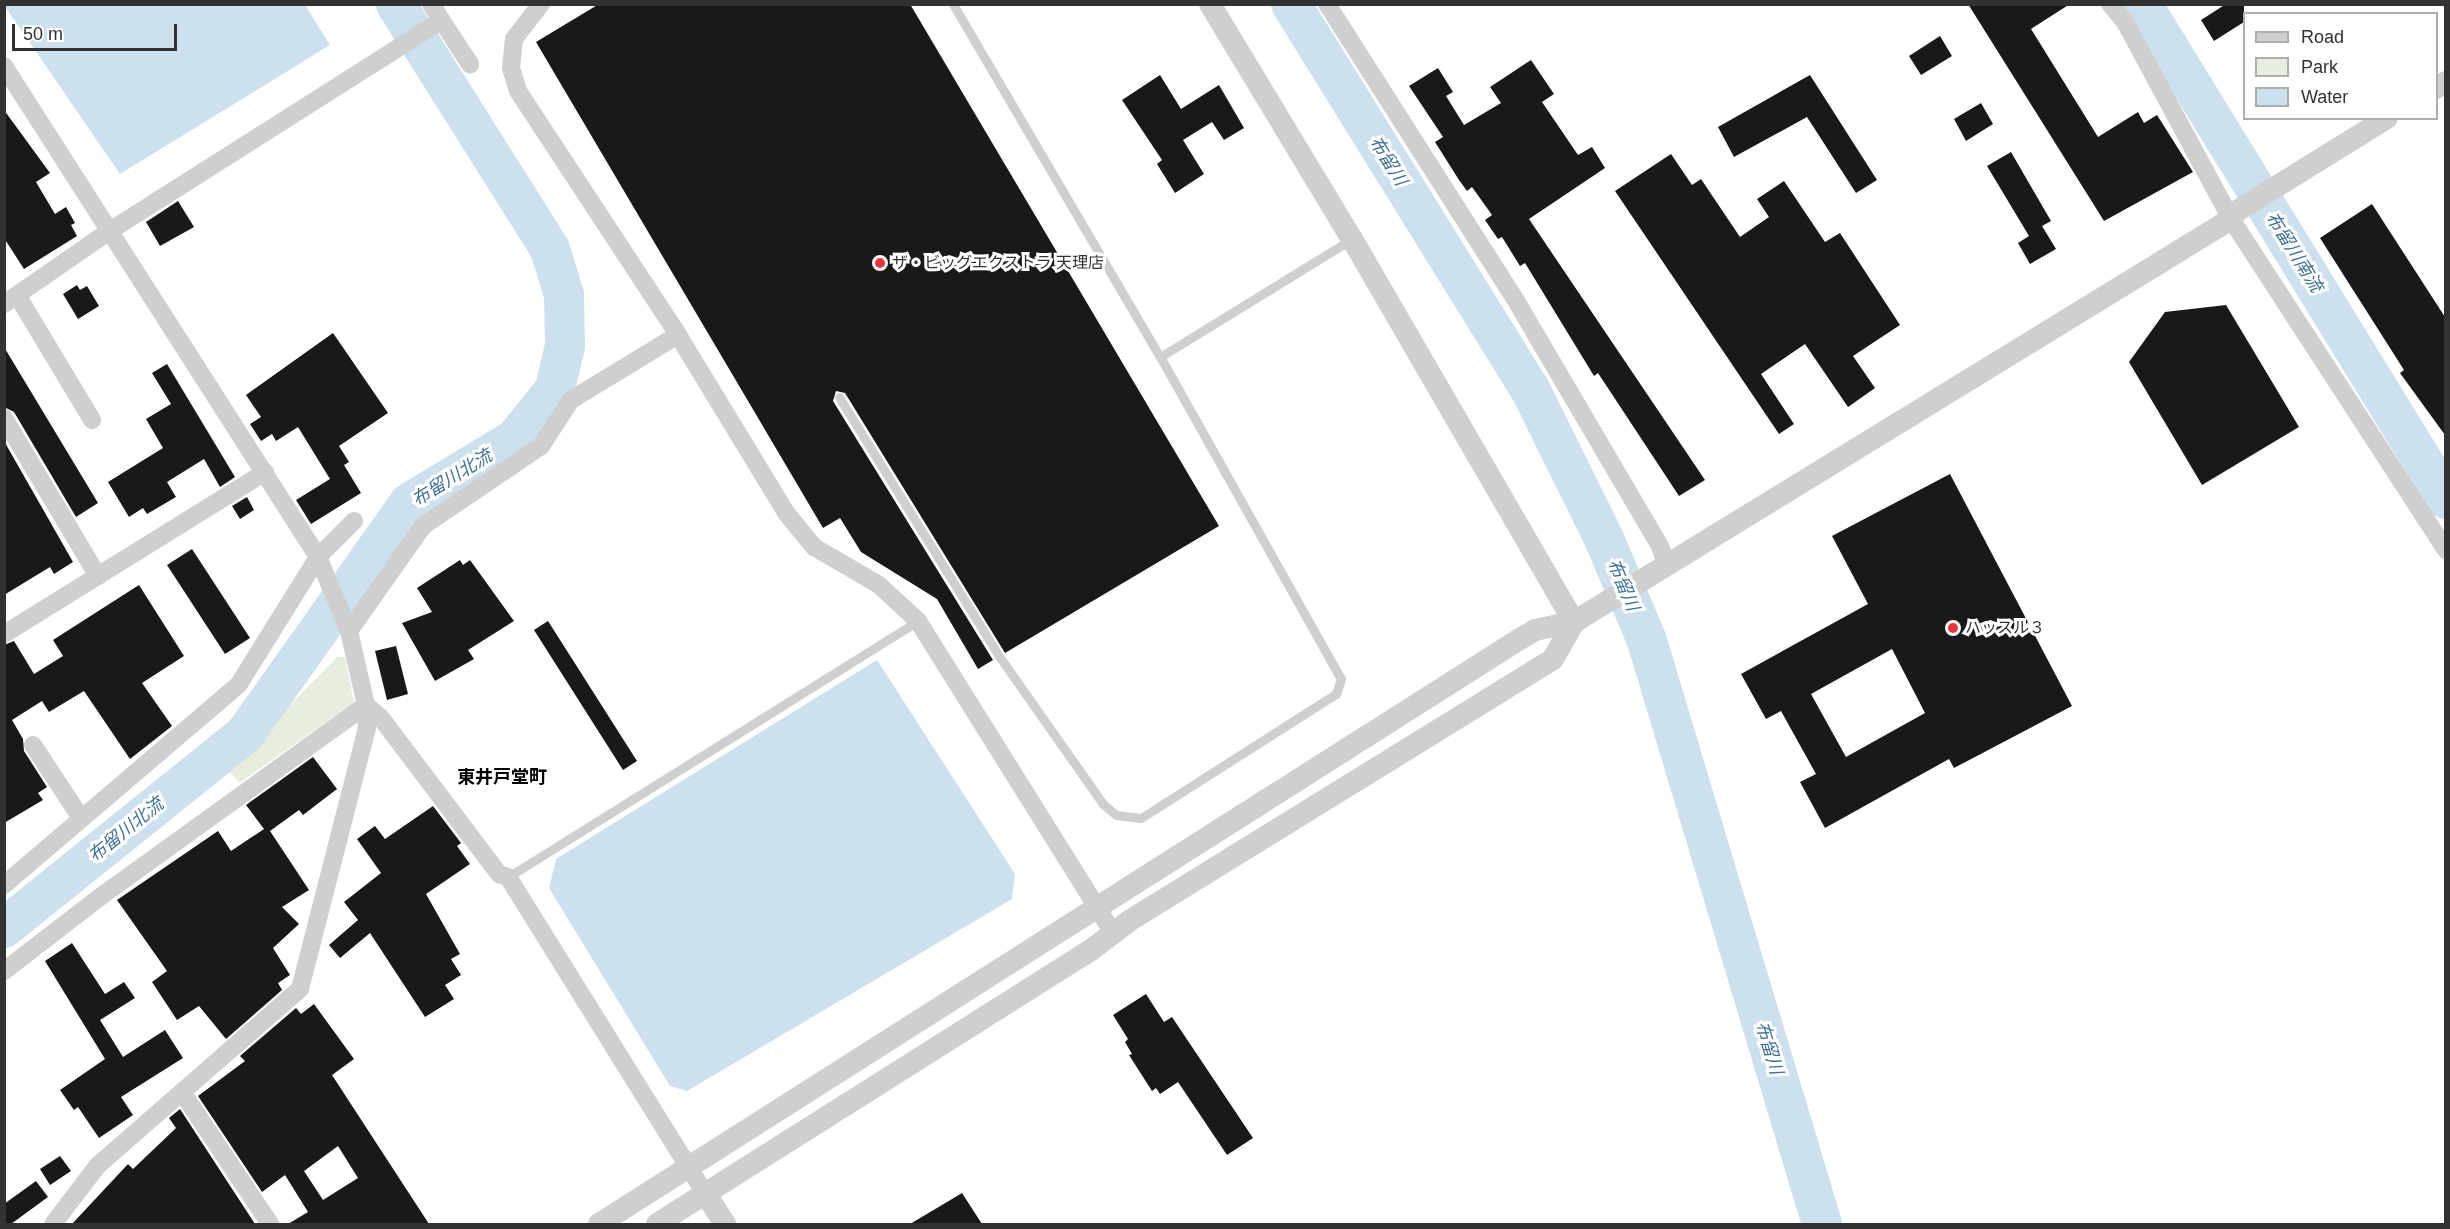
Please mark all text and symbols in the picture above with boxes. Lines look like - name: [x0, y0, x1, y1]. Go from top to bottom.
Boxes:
- scale bar: [15, 12, 180, 50]
- legend: [2243, 12, 2438, 120]
- text: 50 m: [23, 24, 63, 44]
- text: Road: [2301, 27, 2344, 47]
- text: Park: [2301, 57, 2338, 77]
- text: Water: [2301, 87, 2348, 107]
- water label: 布留川: [1365, 132, 1411, 190]
- water label: 布留川南流: [2261, 208, 2327, 296]
- place label: ザ・ビッグエクストラ 天理店: [892, 253, 1104, 273]
- marker: ザ・ビッグエクストラ 天理店: [873, 256, 887, 270]
- water label: 布留川北流: [408, 445, 496, 511]
- water label: 布留川: [1603, 556, 1643, 614]
- place label: ハッスル３: [1965, 618, 2045, 638]
- marker: ハッスル３: [1946, 621, 1960, 635]
- district label: 東井戸堂町: [457, 766, 547, 788]
- water label: 布留川北流: [84, 793, 168, 867]
- water label: 布留川: [1751, 1019, 1787, 1077]

